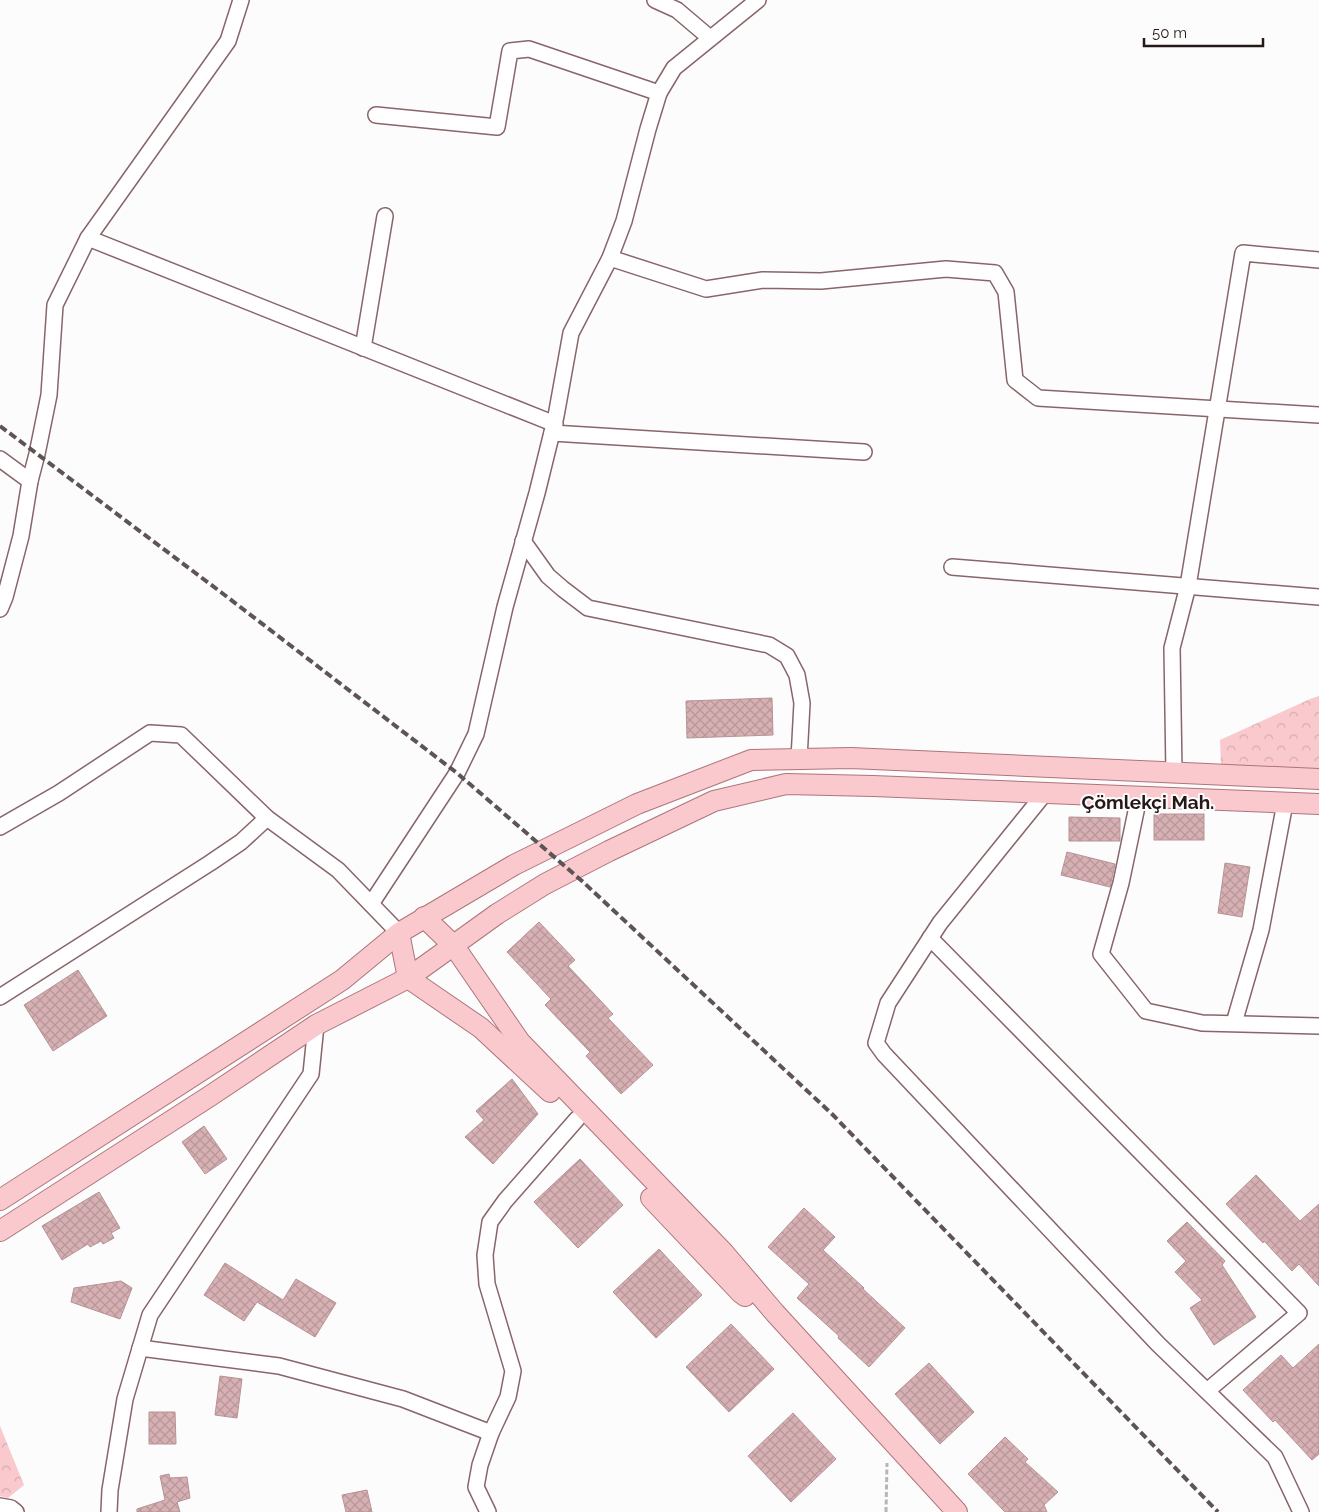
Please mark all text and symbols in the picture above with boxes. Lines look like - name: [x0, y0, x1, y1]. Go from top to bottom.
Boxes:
- scale bar: [1144, 15, 1263, 47]
- text: 50 m: [1152, 24, 1187, 42]
- district label: Çömlekçi Mah.: [1082, 791, 1214, 813]

